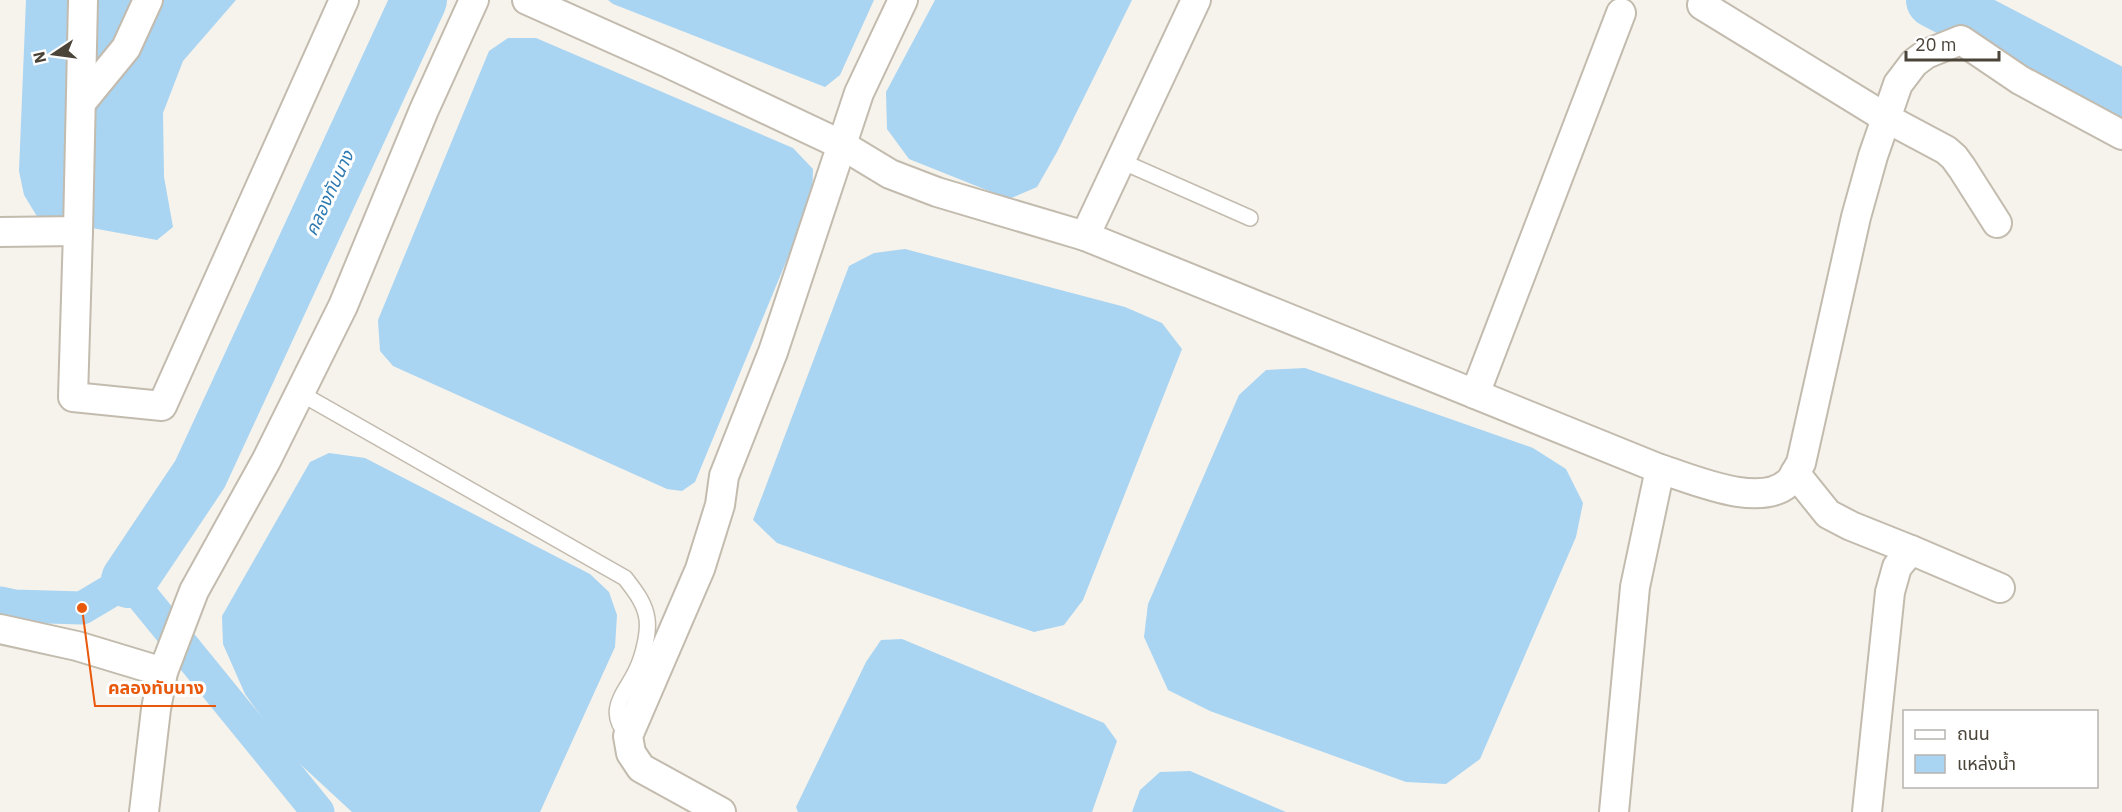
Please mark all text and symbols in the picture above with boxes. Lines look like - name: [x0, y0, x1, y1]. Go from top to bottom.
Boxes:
- north arrow: [24, 24, 84, 84]
- scale bar: [1906, 24, 1999, 62]
- text: 20 m: [1915, 33, 1957, 56]
- text: N: [28, 49, 50, 65]
- water label: คลองทับนาง: [299, 146, 359, 239]
- callout: คลองทับนาง: [95, 670, 216, 706]
- text: คลองทับนาง: [108, 676, 204, 699]
- legend: [1903, 710, 2098, 788]
- text: ถนน: [1957, 722, 1990, 745]
- text: แหล่งน้ำ: [1957, 751, 2016, 775]

